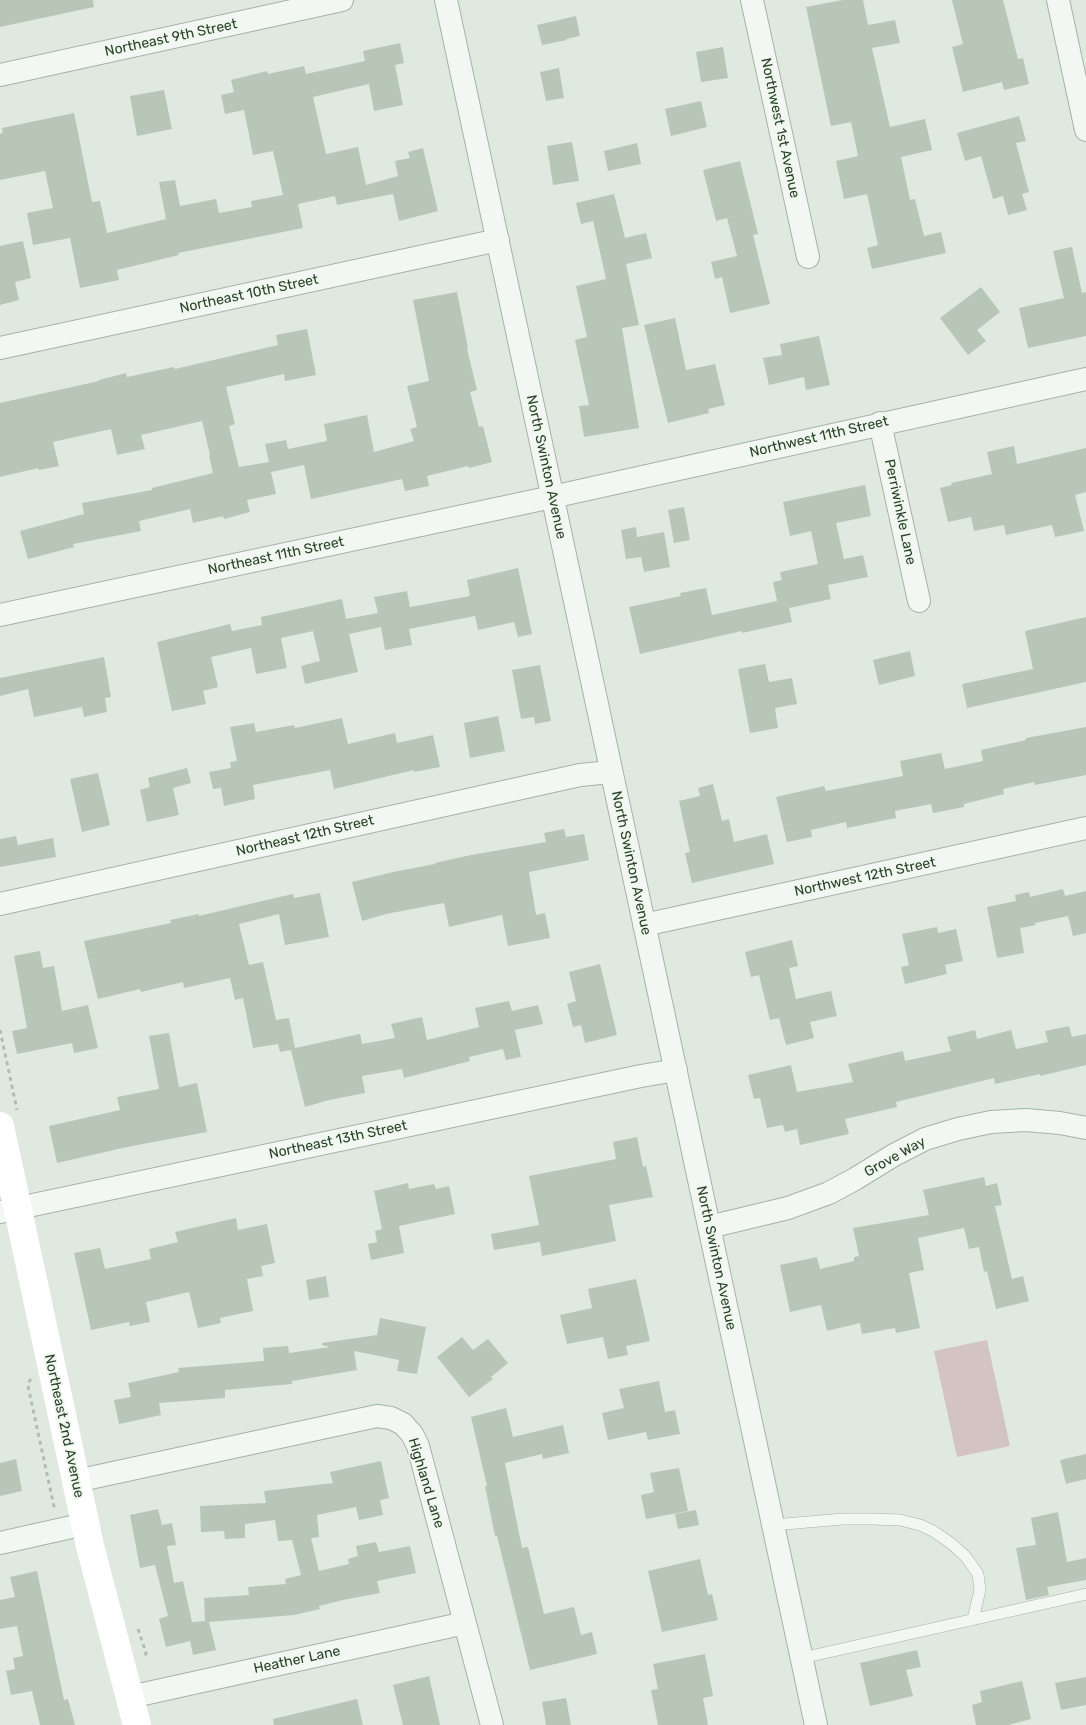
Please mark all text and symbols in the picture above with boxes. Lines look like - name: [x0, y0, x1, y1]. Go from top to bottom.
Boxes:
- street label: Northeast 9th Street: [103, 16, 239, 60]
- street label: Northwest 1st Avenue: [757, 56, 803, 200]
- street label: Northeast 10th Street: [178, 271, 320, 317]
- street label: North Swinton Avenue: [523, 394, 569, 540]
- street label: Northwest 11th Street: [748, 413, 890, 461]
- street label: Perriwinkle Lane: [881, 458, 919, 566]
- street label: Northeast 11th Street: [206, 533, 346, 579]
- street label: North Swinton Avenue: [608, 790, 654, 936]
- street label: Northeast 12th Street: [235, 812, 375, 860]
- street label: Northwest 12th Street: [793, 854, 937, 900]
- street label: Northeast 13th Street: [267, 1117, 409, 1163]
- street label: Grove Way: [861, 1133, 929, 1181]
- street label: North Swinton Avenue: [693, 1185, 739, 1331]
- street label: Northeast 2nd Avenue: [41, 1353, 87, 1499]
- street label: Highland Lane: [404, 1436, 448, 1530]
- street label: Heather Lane: [252, 1643, 342, 1677]

